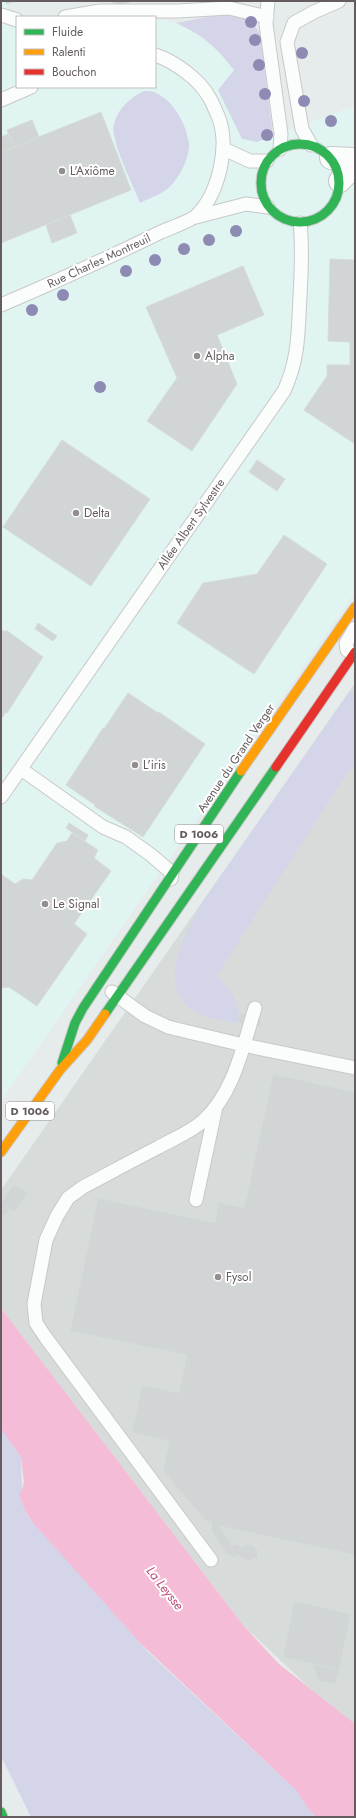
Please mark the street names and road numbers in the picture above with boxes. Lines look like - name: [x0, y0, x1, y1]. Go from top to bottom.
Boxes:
- street label: Rue Charles Montreuil: [44, 229, 154, 293]
- street label: Allée Albert Sylvestre: [153, 475, 229, 573]
- street label: Avenue du Grand Verger: [193, 699, 280, 816]
- road number: D 1006: [175, 825, 223, 843]
- road number: D 1006: [6, 1102, 54, 1120]

